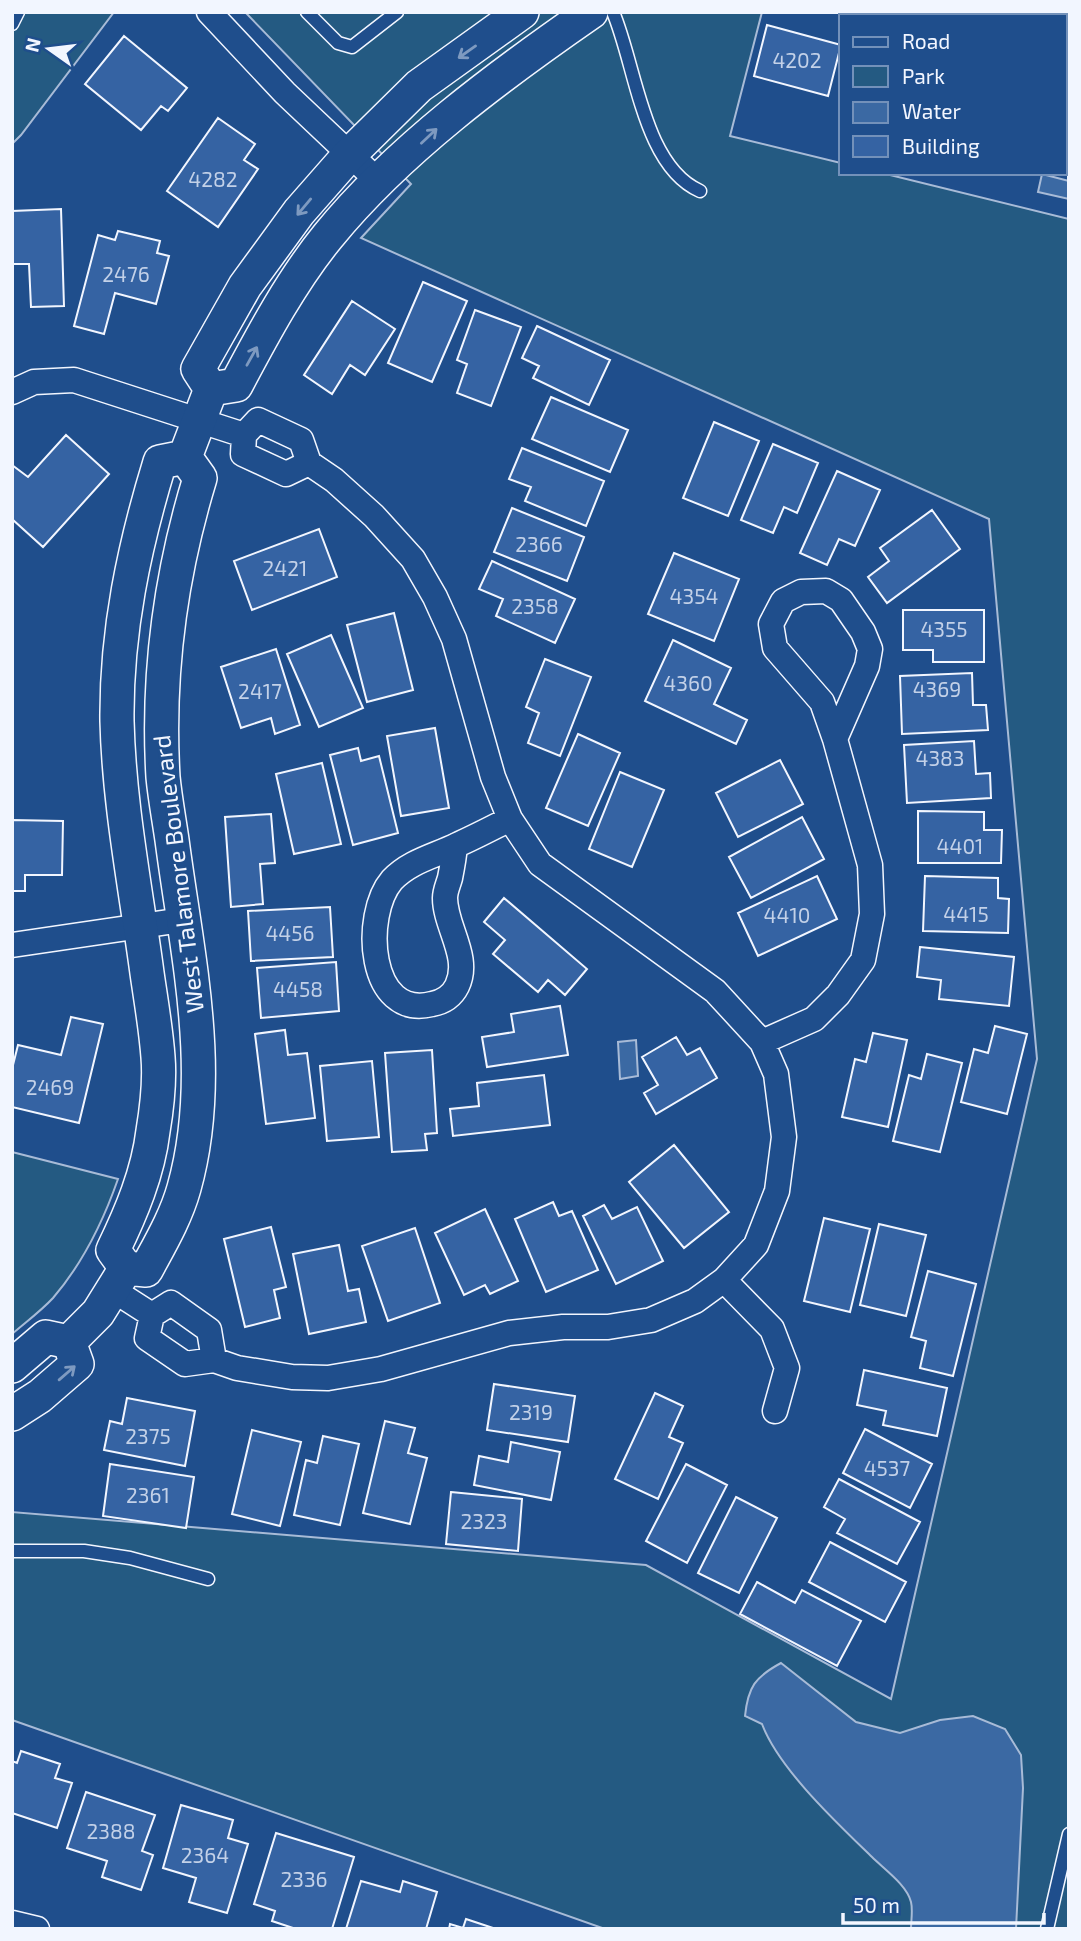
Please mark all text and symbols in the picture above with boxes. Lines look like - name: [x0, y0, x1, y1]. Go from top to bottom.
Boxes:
- north arrow: [14, 14, 84, 84]
- legend: [839, 14, 1067, 175]
- text: Road: [902, 28, 950, 53]
- text: N: [19, 35, 45, 54]
- one-way arrow: [458, 45, 477, 60]
- house number: 4202: [772, 47, 822, 72]
- text: Park: [902, 63, 945, 88]
- text: Water: [902, 98, 961, 123]
- one-way arrow: [420, 127, 437, 144]
- text: Building: [902, 133, 980, 158]
- house number: 4282: [188, 166, 238, 191]
- one-way arrow: [296, 197, 312, 215]
- house number: 2476: [102, 261, 150, 286]
- one-way arrow: [245, 346, 259, 366]
- house number: 2366: [515, 531, 563, 556]
- house number: 2421: [263, 555, 307, 580]
- house number: 4354: [670, 583, 718, 608]
- house number: 2358: [511, 593, 559, 618]
- house number: 4355: [920, 616, 968, 641]
- house number: 4360: [663, 670, 713, 695]
- house number: 4369: [913, 676, 961, 701]
- house number: 2417: [238, 678, 282, 703]
- street label: West Talamore Boulevard: [146, 734, 209, 1015]
- house number: 4383: [915, 745, 965, 770]
- house number: 4401: [937, 833, 983, 858]
- house number: 4415: [943, 901, 989, 926]
- house number: 4410: [764, 902, 810, 927]
- house number: 4456: [265, 920, 315, 945]
- house number: 4458: [273, 976, 323, 1001]
- house number: 2469: [26, 1074, 74, 1099]
- one-way arrow: [57, 1365, 75, 1381]
- house number: 2319: [509, 1399, 553, 1424]
- house number: 2375: [125, 1423, 171, 1448]
- house number: 4537: [864, 1455, 911, 1480]
- house number: 2361: [126, 1482, 170, 1507]
- house number: 2323: [461, 1508, 507, 1533]
- house number: 2388: [87, 1818, 135, 1843]
- house number: 2364: [181, 1842, 229, 1867]
- house number: 2336: [280, 1866, 328, 1891]
- scale bar: [843, 1882, 1044, 1926]
- text: 50 m: [853, 1892, 900, 1917]

